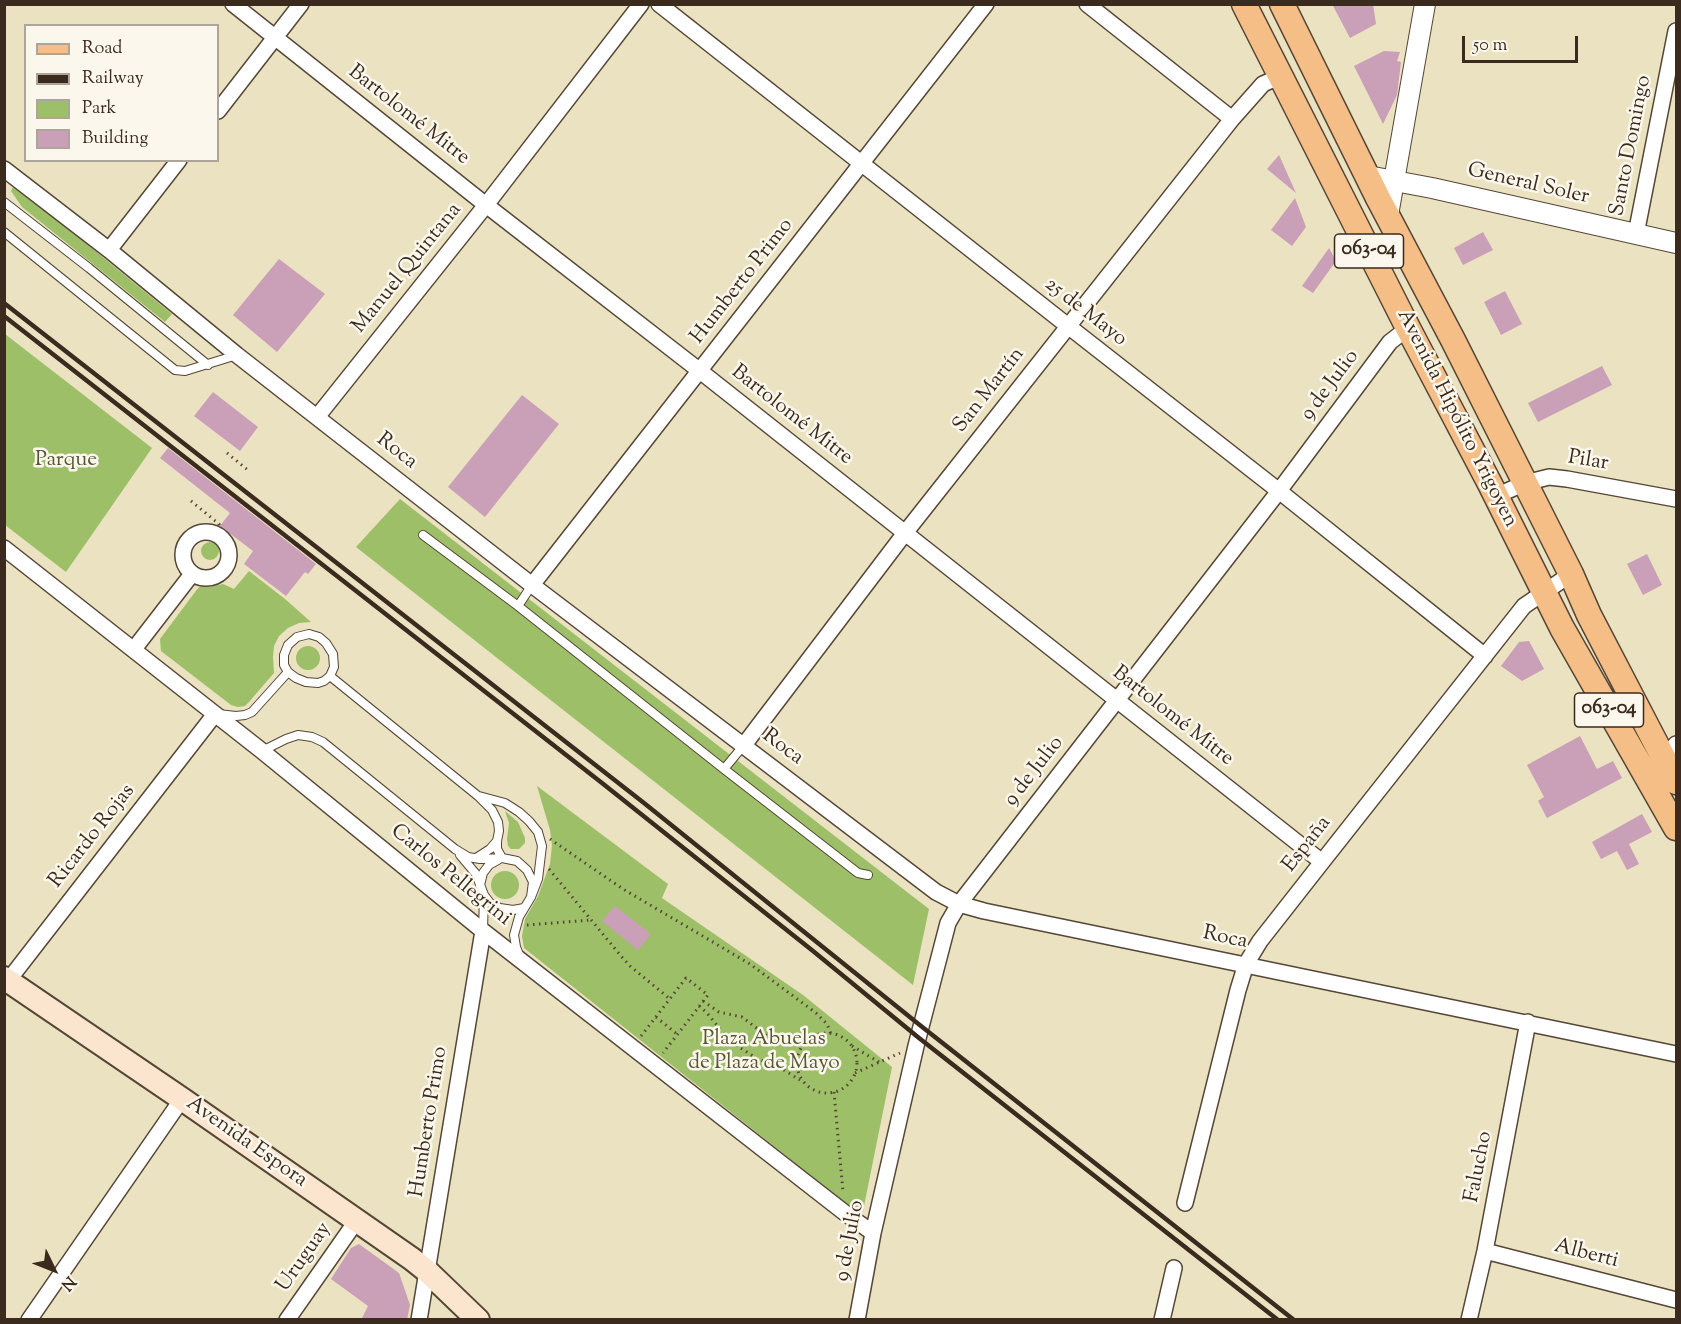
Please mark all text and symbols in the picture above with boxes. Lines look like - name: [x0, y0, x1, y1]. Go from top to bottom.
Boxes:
- legend: [24, 24, 219, 162]
- scale bar: [1465, 24, 1580, 62]
- text: 50 m: [1473, 33, 1507, 59]
- text: Road: [82, 36, 122, 62]
- street label: Bartolomé Mitre: [342, 61, 474, 171]
- text: Railway: [82, 66, 144, 92]
- street label: Santo Domingo: [1606, 73, 1658, 219]
- text: Park: [82, 96, 116, 122]
- text: Building: [82, 126, 148, 152]
- street label: General Soler: [1465, 159, 1591, 211]
- street label: Manuel Quintana: [348, 199, 468, 339]
- street label: Humberto Primo: [686, 214, 800, 350]
- road number: 063-04: [1334, 234, 1404, 268]
- street label: 25 de Mayo: [1039, 273, 1131, 353]
- street label: Avenida Hipólito Yrigoyen: [1390, 306, 1522, 532]
- street label: San Martín: [949, 343, 1031, 439]
- street label: 9 de Julio: [1296, 346, 1366, 426]
- street label: Bartolomé Mitre: [725, 361, 857, 471]
- street label: Roca: [370, 428, 422, 476]
- street label: Pilar: [1566, 446, 1610, 478]
- park label: Parque: [35, 448, 97, 474]
- street label: Bartolomé Mitre: [1106, 662, 1238, 772]
- road number: 063-04: [1574, 693, 1644, 727]
- street label: Roca: [756, 724, 808, 772]
- street label: 9 de Julio: [1000, 732, 1070, 812]
- street label: Ricardo Rojas: [45, 780, 141, 894]
- street label: España: [1278, 812, 1338, 878]
- street label: Carlos Pellegrini: [385, 820, 515, 932]
- street label: Roca: [1200, 922, 1250, 956]
- park label: Plaza Abuelas de Plaza de Mayo: [688, 1027, 840, 1077]
- street label: Humberto Primo: [406, 1045, 454, 1199]
- street label: Avenida Espora: [181, 1092, 311, 1194]
- street label: Falucho: [1461, 1129, 1499, 1205]
- street label: 9 de Julio: [831, 1198, 871, 1284]
- street label: Uruguay: [272, 1218, 338, 1298]
- street label: Alberti: [1551, 1235, 1621, 1275]
- north arrow: [24, 1240, 84, 1300]
- text: N: [55, 1270, 80, 1295]

